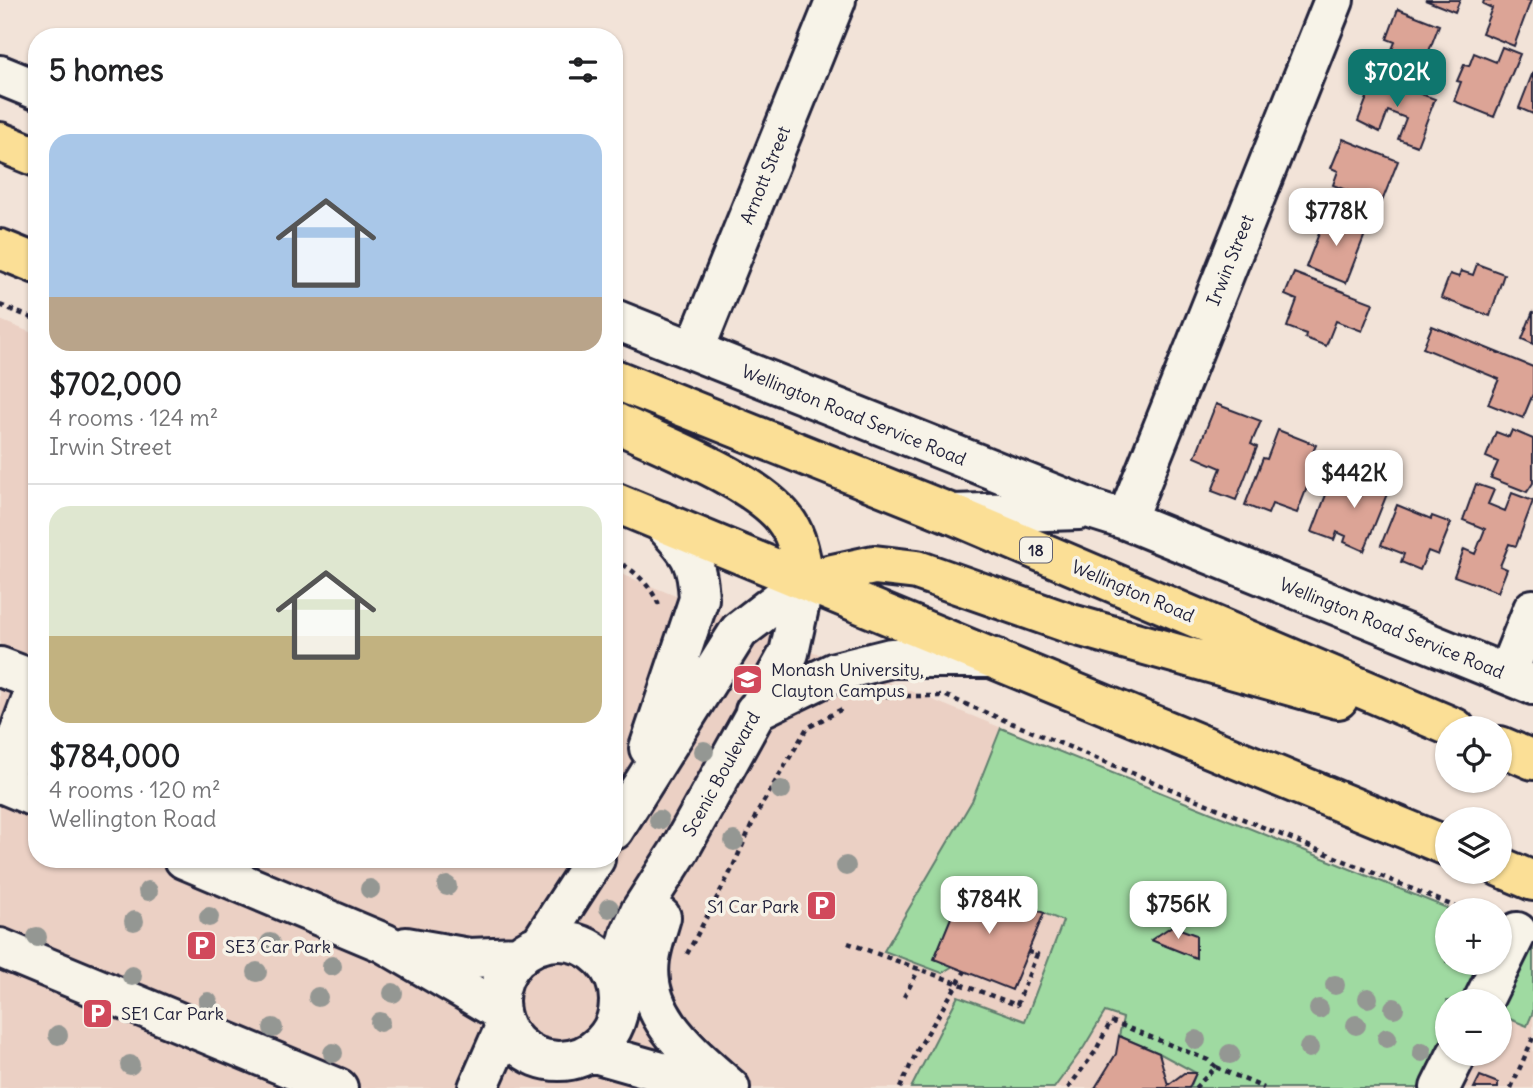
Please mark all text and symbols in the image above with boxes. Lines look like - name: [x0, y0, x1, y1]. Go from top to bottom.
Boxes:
- pin: $702K: [1348, 50, 1446, 109]
- text: 5 homes: [49, 51, 164, 89]
- icon: filters: [564, 51, 602, 89]
- text: $702K: [1364, 57, 1430, 86]
- street label: Arnott Street: [735, 123, 795, 227]
- icon: home: [263, 180, 389, 306]
- pin: $778K: [1287, 188, 1385, 248]
- text: $778K: [1305, 196, 1367, 225]
- street label: Irwin Street: [1201, 211, 1259, 309]
- street label: Wellington Road Service Road: [738, 359, 970, 471]
- text: $702,000: [49, 365, 182, 403]
- text: 4 rooms · 124 m²: [49, 403, 218, 432]
- text: Irwin Street: [49, 432, 172, 461]
- pin: $442K: [1305, 450, 1403, 510]
- text: $442K: [1321, 458, 1387, 487]
- road number: 18: [1020, 538, 1052, 562]
- icon: home: [263, 552, 389, 678]
- street label: Wellington Road: [1068, 555, 1198, 627]
- street label: Wellington Road Service Road: [1276, 572, 1508, 684]
- place label: Monash University, Clayton Campus: [771, 658, 924, 702]
- school or university icon: Monash University, Clayton Campus: [731, 662, 765, 696]
- street label: Scenic Boulevard: [677, 707, 765, 840]
- map controls: [1435, 716, 1512, 1066]
- button: locate: [1435, 716, 1512, 793]
- text: $784,000: [49, 737, 180, 775]
- text: 4 rooms · 120 m²: [49, 775, 221, 804]
- text: Wellington Road: [49, 804, 216, 833]
- button: layers: [1435, 807, 1512, 884]
- pin: $784K: [940, 876, 1038, 936]
- pin: $756K: [1129, 881, 1227, 941]
- text: $784K: [957, 884, 1021, 913]
- parking icon: S1 Car Park: [805, 889, 839, 923]
- text: $756K: [1146, 889, 1210, 918]
- place label: S1 Car Park: [707, 895, 799, 918]
- button: +: [1435, 898, 1512, 975]
- parking icon: SE3 Car Park: [185, 929, 219, 963]
- place label: SE3 Car Park: [225, 935, 331, 958]
- button: −: [1435, 989, 1512, 1066]
- parking icon: SE1 Car Park: [81, 996, 115, 1030]
- place label: SE1 Car Park: [121, 1002, 224, 1025]

